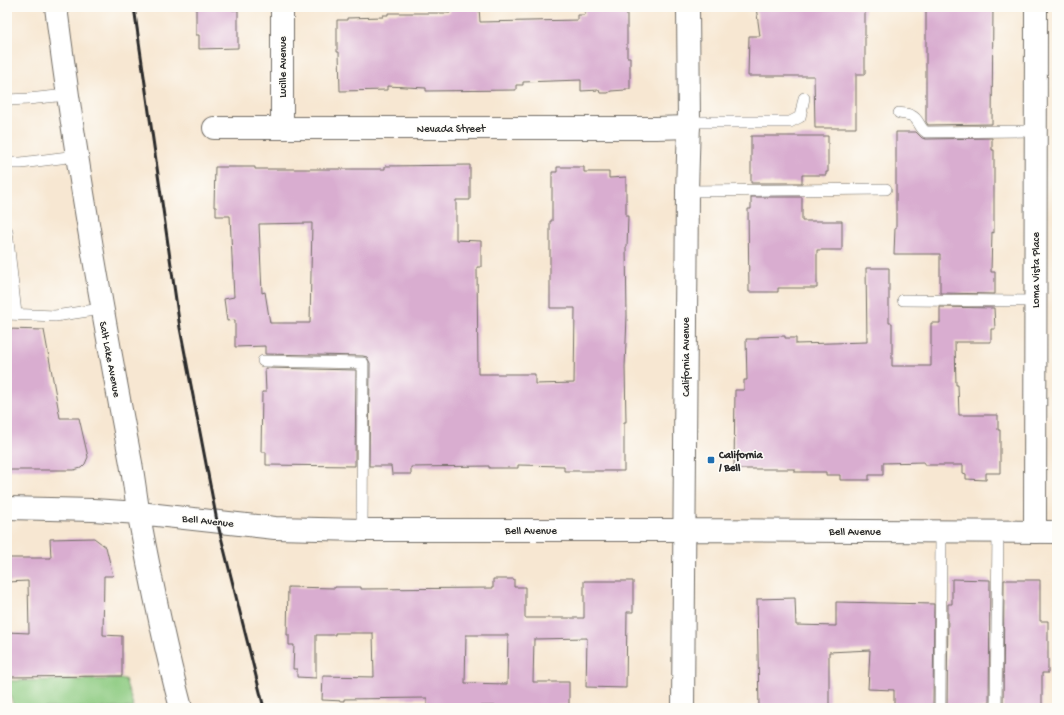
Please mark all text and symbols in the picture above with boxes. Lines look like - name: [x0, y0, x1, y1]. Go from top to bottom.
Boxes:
- street label: Lucille Avenue: [278, 36, 290, 98]
- street label: Nevada Street: [417, 124, 487, 136]
- street label: Loma Vista Place: [1031, 232, 1043, 308]
- street label: California Avenue: [680, 317, 693, 397]
- street label: Salt Lake Avenue: [96, 320, 122, 399]
- place label: California / Bell: [718, 449, 763, 475]
- marker: California / Bell: [706, 455, 716, 465]
- street label: Bell Avenue: [180, 513, 235, 531]
- street label: Bell Avenue: [504, 526, 557, 538]
- street label: Bell Avenue: [828, 527, 881, 539]

